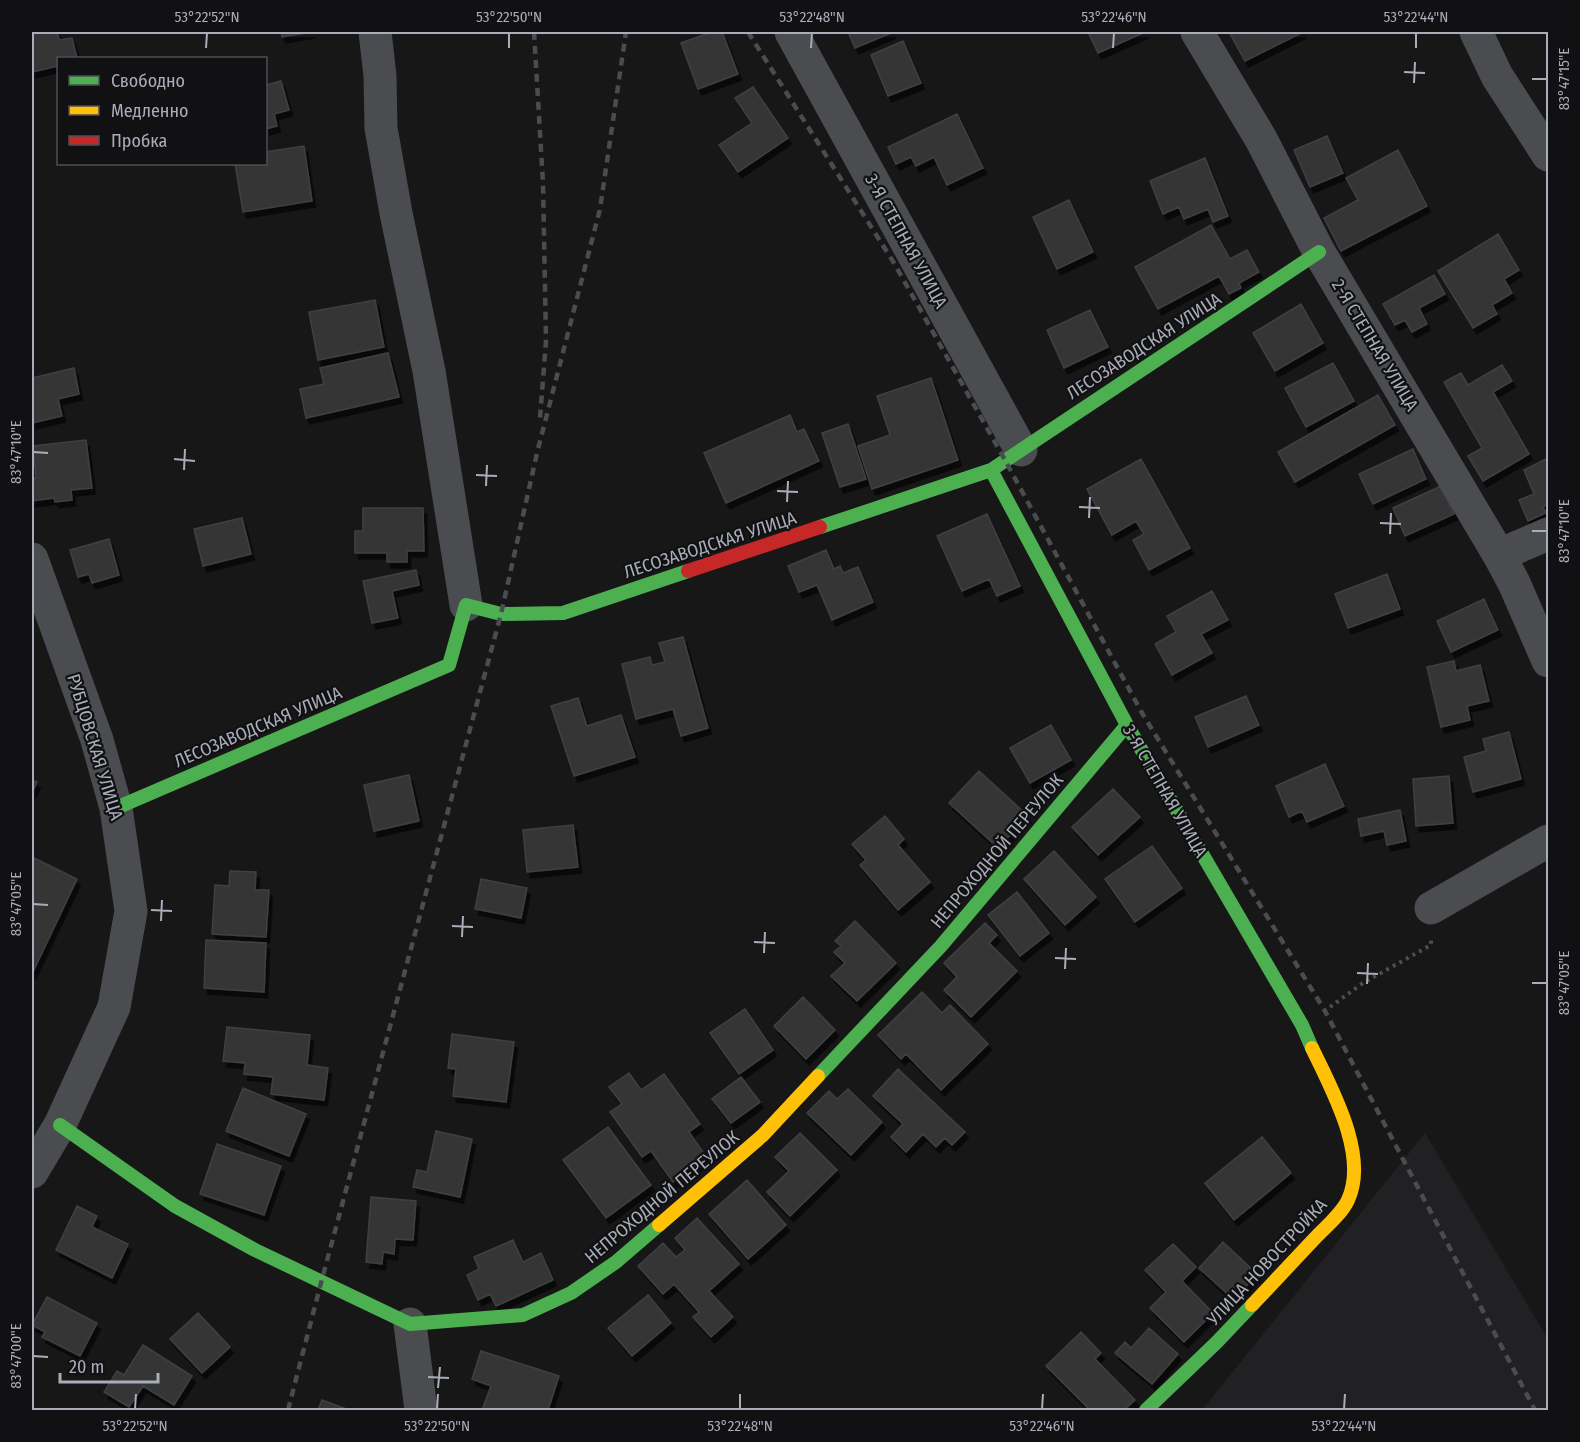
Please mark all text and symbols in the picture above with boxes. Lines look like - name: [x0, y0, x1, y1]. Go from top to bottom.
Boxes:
- text: 53°22'52"N: [175, 8, 239, 26]
- text: 53°22'50"N: [476, 8, 542, 26]
- text: 53°22'48"N: [779, 8, 845, 26]
- text: 53°22'46"N: [1081, 8, 1147, 26]
- text: 53°22'44"N: [1384, 8, 1448, 26]
- text: 83°47'15"E: [1555, 48, 1573, 110]
- legend: [57, 57, 267, 165]
- text: Свободно: [111, 70, 185, 92]
- text: Медленно: [111, 100, 189, 122]
- text: Пробка: [111, 130, 167, 152]
- street label: 3-Я СТЕПНАЯ УЛИЦА: [860, 170, 952, 312]
- street label: 2-Я СТЕПНАЯ УЛИЦА: [1327, 275, 1423, 415]
- street label: ЛЕСОЗАВОДСКАЯ УЛИЦА: [1063, 287, 1226, 404]
- text: 83°47'10"E: [7, 420, 25, 484]
- text: 83°47'10"E: [1555, 499, 1573, 563]
- street label: ЛЕСОЗАВОДСКАЯ УЛИЦА: [621, 507, 799, 583]
- street label: РУБЦОВСКАЯ УЛИЦА: [62, 671, 128, 823]
- street label: ЛЕСОЗАВОДСКАЯ УЛИЦА: [171, 682, 346, 772]
- street label: 3-Я СТЕПНАЯ УЛИЦА: [1118, 721, 1212, 862]
- street label: НЕПРОХОДНОЙ ПЕРЕУЛОК: [926, 769, 1068, 933]
- text: 83°47'05"E: [7, 872, 25, 936]
- text: 83°47'05"E: [1555, 951, 1573, 1015]
- street label: НЕПРОХОДНОЙ ПЕРЕУЛОК: [580, 1126, 744, 1268]
- street label: УЛИЦА НОВОСТРОЙКА: [1202, 1193, 1332, 1331]
- text: 83°47'00"E: [7, 1323, 25, 1389]
- scale bar: [60, 1346, 158, 1384]
- text: 20 m: [69, 1356, 104, 1378]
- text: 53°22'52"N: [103, 1417, 167, 1435]
- text: 53°22'50"N: [404, 1417, 470, 1435]
- text: 53°22'48"N: [707, 1417, 773, 1435]
- text: 53°22'46"N: [1009, 1417, 1075, 1435]
- text: 53°22'44"N: [1312, 1417, 1376, 1435]

